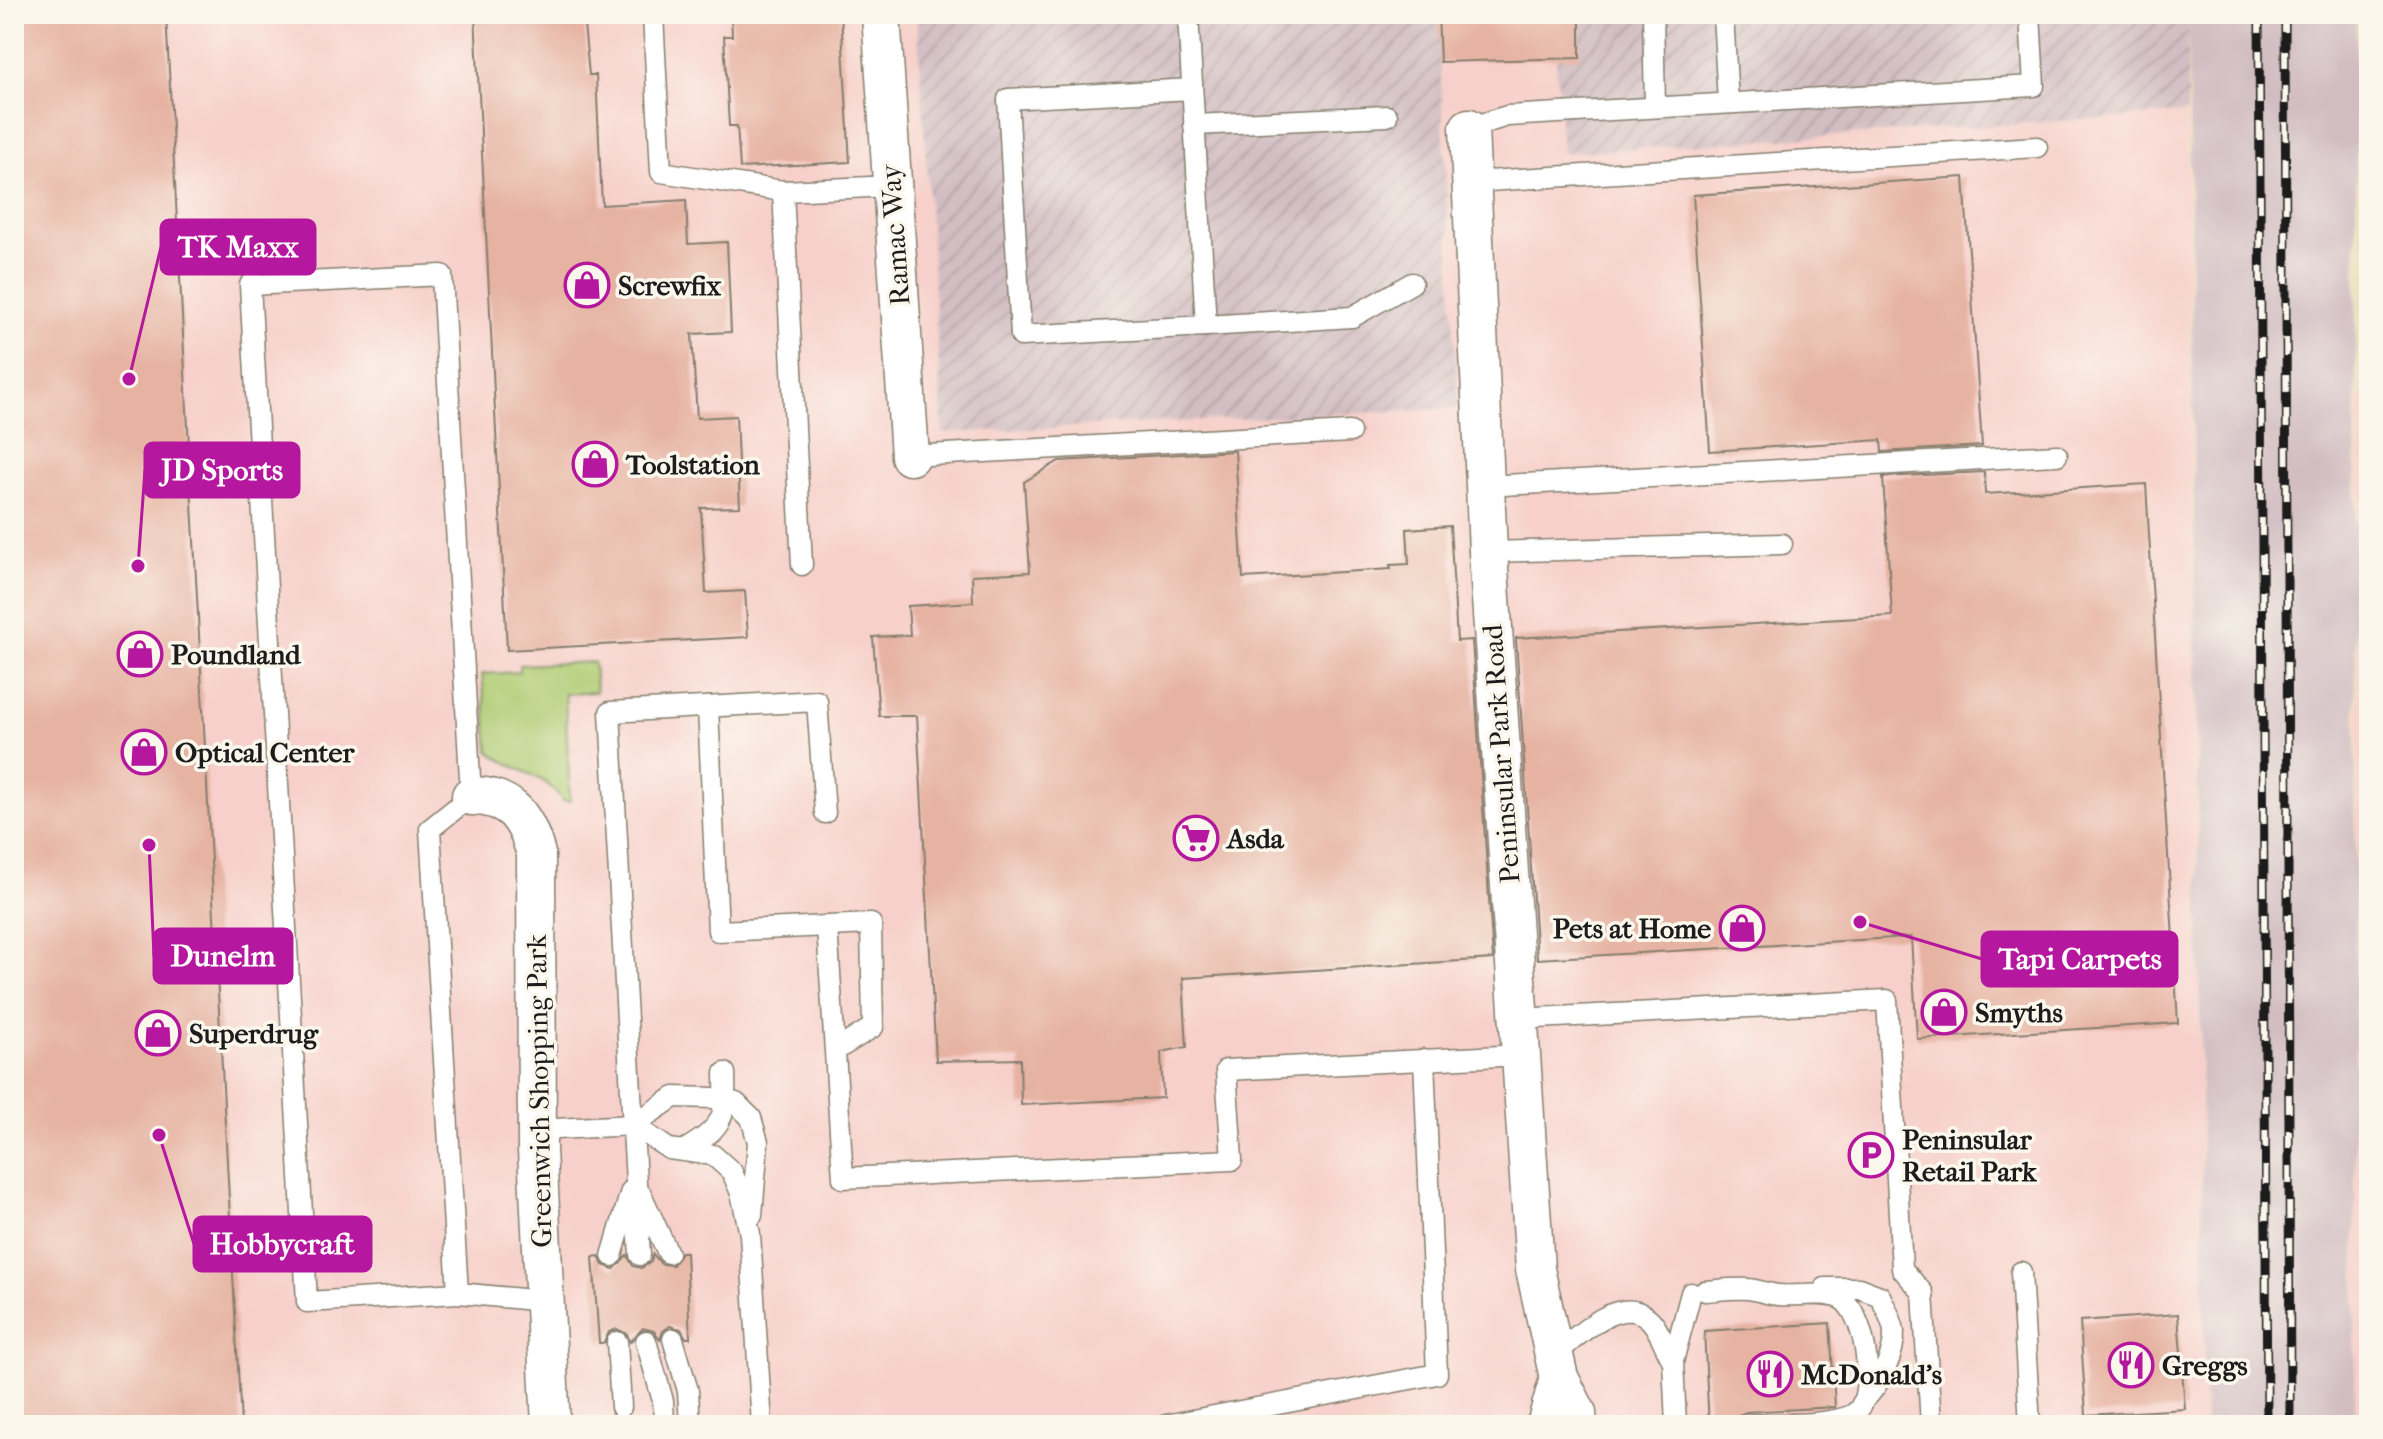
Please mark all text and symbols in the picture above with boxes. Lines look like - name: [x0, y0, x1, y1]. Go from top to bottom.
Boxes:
- street label: Ramac Way: [874, 162, 916, 307]
- callout: TK Maxx: [161, 220, 315, 274]
- text: TK Maxx: [176, 230, 299, 265]
- shop icon: Screwfix: [563, 261, 611, 309]
- place label: Screwfix: [618, 269, 722, 302]
- shop icon: Toolstation: [571, 440, 619, 488]
- callout: JD Sports: [145, 443, 299, 497]
- place label: Toolstation: [625, 448, 761, 481]
- text: JD Sports: [158, 453, 283, 488]
- street label: Peninsular Park Road: [1475, 623, 1527, 885]
- shop icon: Poundland: [116, 630, 164, 678]
- place label: Poundland: [171, 638, 301, 671]
- shop icon: Optical Center: [120, 728, 168, 776]
- place label: Optical Center: [175, 736, 355, 769]
- supermarket icon: Asda: [1172, 814, 1220, 862]
- place label: Asda: [1225, 822, 1285, 855]
- shop icon: Pets at Home: [1718, 904, 1766, 952]
- place label: Pets at Home: [1553, 912, 1711, 945]
- callout: Dunelm: [154, 929, 292, 983]
- callout: Tapi Carpets: [1982, 932, 2177, 986]
- street label: Greenwich Shopping Park: [520, 933, 558, 1248]
- text: Dunelm: [170, 939, 277, 974]
- text: Tapi Carpets: [1997, 942, 2162, 977]
- shop icon: Smyths: [1920, 988, 1968, 1036]
- place label: Smyths: [1975, 996, 2063, 1029]
- shop icon: Superdrug: [134, 1009, 182, 1057]
- place label: Superdrug: [189, 1017, 319, 1050]
- place label: Peninsular Retail Park: [1902, 1123, 2038, 1188]
- parking icon: Peninsular Retail Park: [1847, 1131, 1895, 1179]
- callout: Hobbycraft: [194, 1217, 371, 1271]
- text: Hobbycraft: [210, 1227, 355, 1262]
- restaurant icon: Greggs: [2107, 1341, 2155, 1389]
- place label: Greggs: [2162, 1349, 2248, 1382]
- restaurant icon: McDonald's: [1746, 1350, 1794, 1398]
- place label: McDonald's: [1801, 1358, 1942, 1391]

